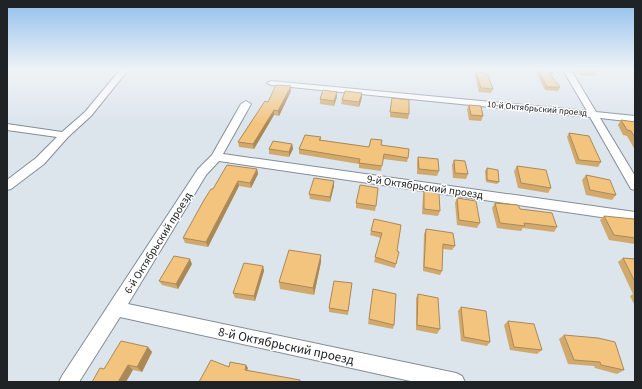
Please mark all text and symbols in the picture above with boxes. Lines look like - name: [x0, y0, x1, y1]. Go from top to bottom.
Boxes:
- street label: 10-й Октябрьский проезд: [486, 98, 588, 120]
- street label: 9-й Октябрьский проезд: [366, 171, 484, 203]
- street label: 6-й Октябрьский проезд: [121, 189, 195, 297]
- street label: 8-й Октябрьский проезд: [216, 323, 356, 369]

